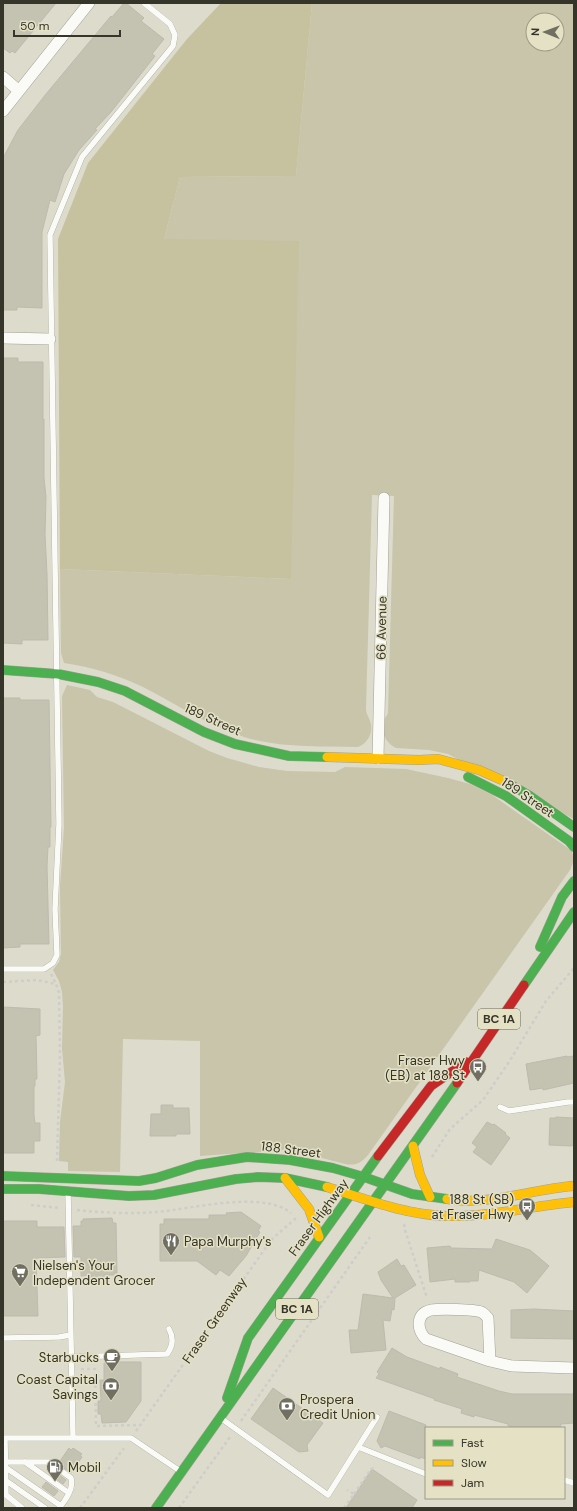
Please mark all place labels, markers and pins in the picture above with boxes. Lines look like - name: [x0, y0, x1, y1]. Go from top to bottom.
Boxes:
- place label: Fraser Hwy (EB) at 188 St: [385, 1052, 465, 1084]
- bus stop icon: Fraser Hwy (EB) at 188 St: [468, 1057, 488, 1082]
- place label: 188 St (SB) at Fraser Hwy: [432, 1191, 514, 1223]
- bus stop icon: 188 St (SB) at Fraser Hwy: [517, 1196, 537, 1221]
- restaurant icon: Papa Murphy's: [161, 1231, 181, 1256]
- place label: Papa Murphy's: [184, 1233, 271, 1250]
- place label: Nielsen's Your Independent Grocer: [33, 1257, 156, 1289]
- supermarket icon: Nielsen's Your Independent Grocer: [10, 1262, 30, 1287]
- cafe icon: Starbucks: [102, 1347, 122, 1372]
- place label: Starbucks: [39, 1349, 99, 1366]
- place label: Coast Capital Savings: [16, 1371, 98, 1403]
- bank icon: Coast Capital Savings: [101, 1376, 121, 1401]
- place label: Prospera Credit Union: [300, 1391, 375, 1423]
- bank icon: Prospera Credit Union: [277, 1396, 297, 1421]
- fuel station icon: Mobil: [45, 1457, 65, 1482]
- place label: Mobil: [68, 1459, 101, 1476]

